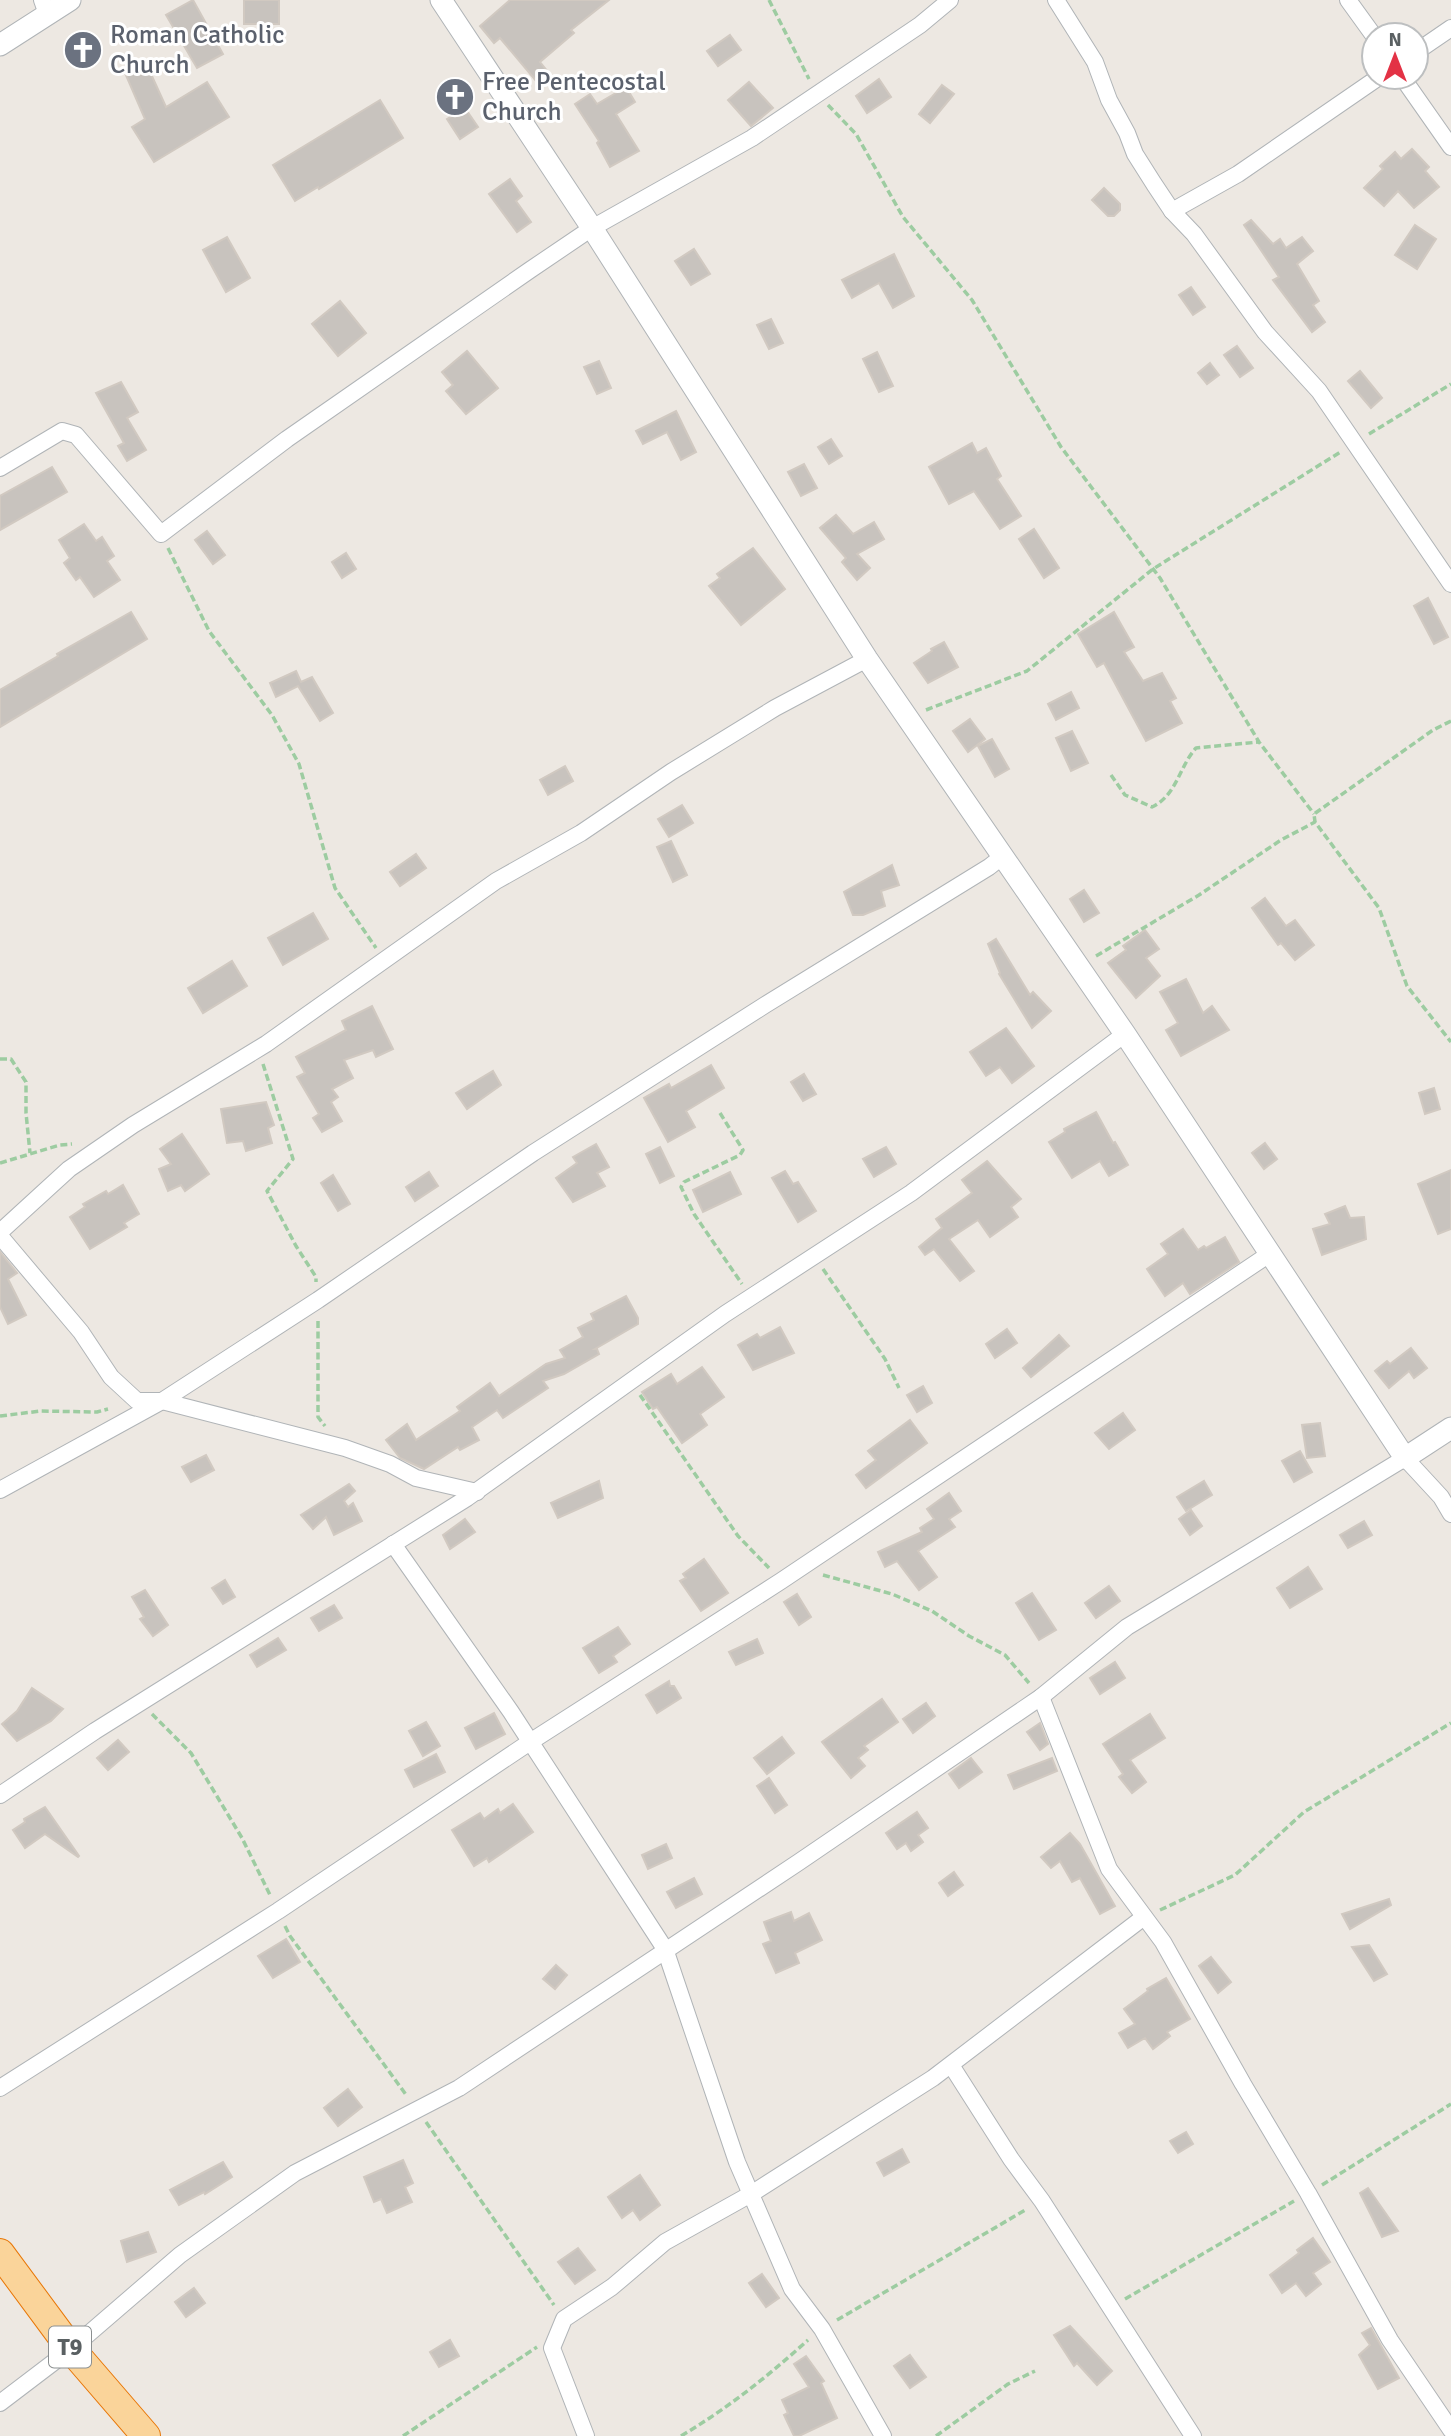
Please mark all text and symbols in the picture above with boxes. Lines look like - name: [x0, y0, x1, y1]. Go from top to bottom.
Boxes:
- place label: Roman Catholic Church: [110, 19, 285, 81]
- north arrow: [1360, 21, 1430, 91]
- text: N: [1388, 28, 1402, 52]
- church icon: Roman Catholic Church: [62, 29, 104, 71]
- place label: Free Pentecostal Church: [482, 66, 666, 128]
- church icon: Free Pentecostal Church: [434, 76, 476, 118]
- road number: T9: [49, 2326, 91, 2368]

